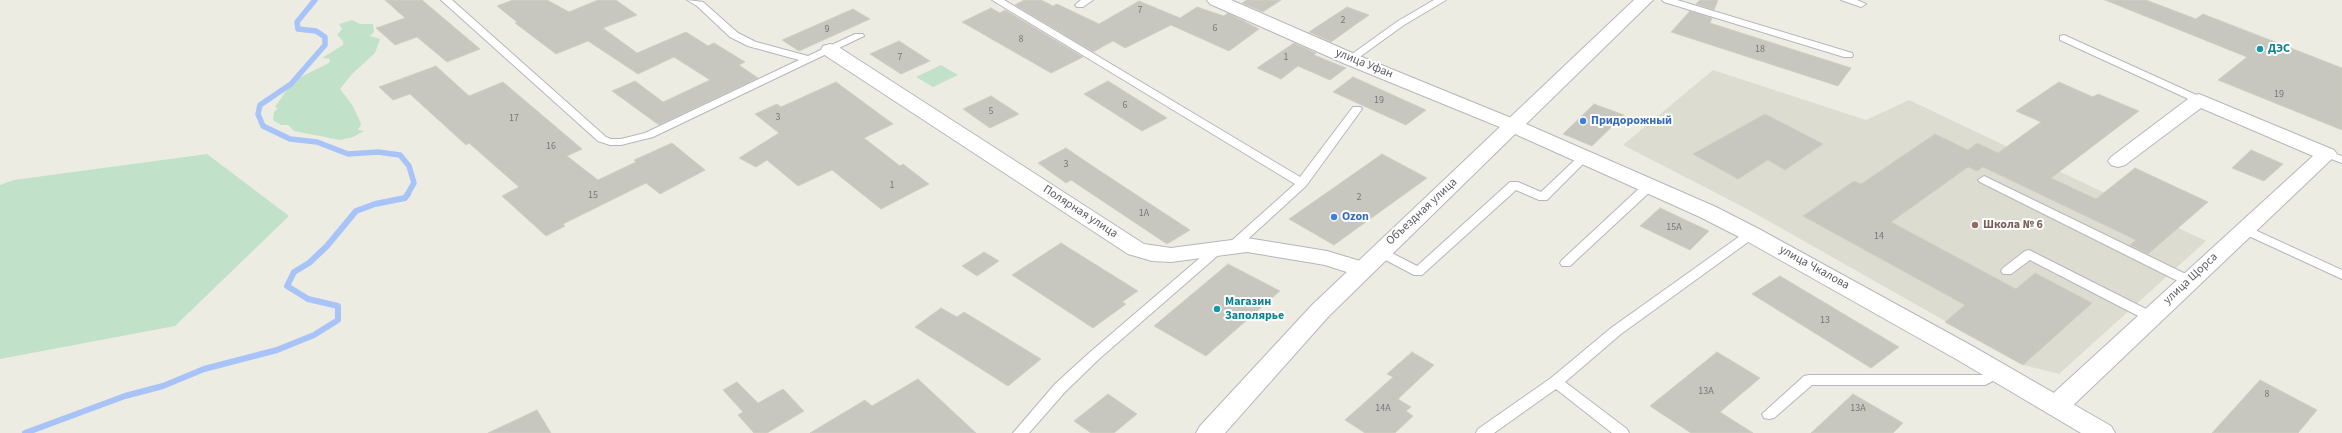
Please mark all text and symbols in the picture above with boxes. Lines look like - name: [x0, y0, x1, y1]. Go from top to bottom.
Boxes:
- house number: 7: [1138, 5, 1142, 17]
- house number: 2: [1341, 15, 1345, 27]
- house number: 6: [1213, 23, 1217, 35]
- house number: 9: [825, 24, 829, 36]
- house number: 8: [1019, 34, 1023, 46]
- place label: ДЭС: [2268, 42, 2290, 56]
- house number: 18: [1755, 44, 1765, 56]
- marker: ДЭС: [2255, 44, 2265, 54]
- street label: улица Уфан: [1333, 46, 1395, 82]
- house number: 7: [898, 52, 902, 64]
- house number: 1: [1284, 52, 1288, 64]
- house number: 19: [2274, 89, 2284, 101]
- house number: 19: [1374, 95, 1384, 107]
- house number: 6: [1123, 100, 1127, 112]
- house number: 5: [989, 106, 993, 118]
- house number: 3: [776, 112, 780, 124]
- house number: 17: [509, 113, 519, 125]
- place label: Придорожный: [1591, 114, 1672, 128]
- marker: Придорожный: [1578, 116, 1588, 126]
- house number: 16: [546, 141, 556, 153]
- house number: 3: [1064, 159, 1068, 171]
- street label: Объездная улица: [1384, 175, 1460, 249]
- house number: 1: [890, 180, 894, 192]
- street label: Полярная улица: [1040, 182, 1120, 242]
- house number: 15: [588, 190, 598, 202]
- house number: 2: [1357, 192, 1361, 204]
- house number: 1А: [1139, 208, 1149, 220]
- place label: Ozon: [1342, 210, 1369, 224]
- marker: Ozon: [1329, 212, 1339, 222]
- place label: Школа № 6: [1983, 218, 2043, 232]
- marker: Школа № 6: [1970, 220, 1980, 230]
- house number: 15А: [1666, 222, 1682, 234]
- house number: 14: [1874, 231, 1884, 243]
- street label: улица Чкалова: [1776, 243, 1852, 293]
- street label: улица Щорса: [2161, 250, 2221, 308]
- place label: Магазин Заполярье: [1225, 295, 1284, 323]
- marker: Магазин Заполярье: [1212, 304, 1222, 314]
- house number: 13: [1820, 315, 1830, 327]
- house number: 13А: [1698, 386, 1714, 398]
- house number: 8: [2265, 389, 2269, 401]
- house number: 14А: [1375, 403, 1391, 415]
- house number: 13А: [1850, 403, 1866, 415]

